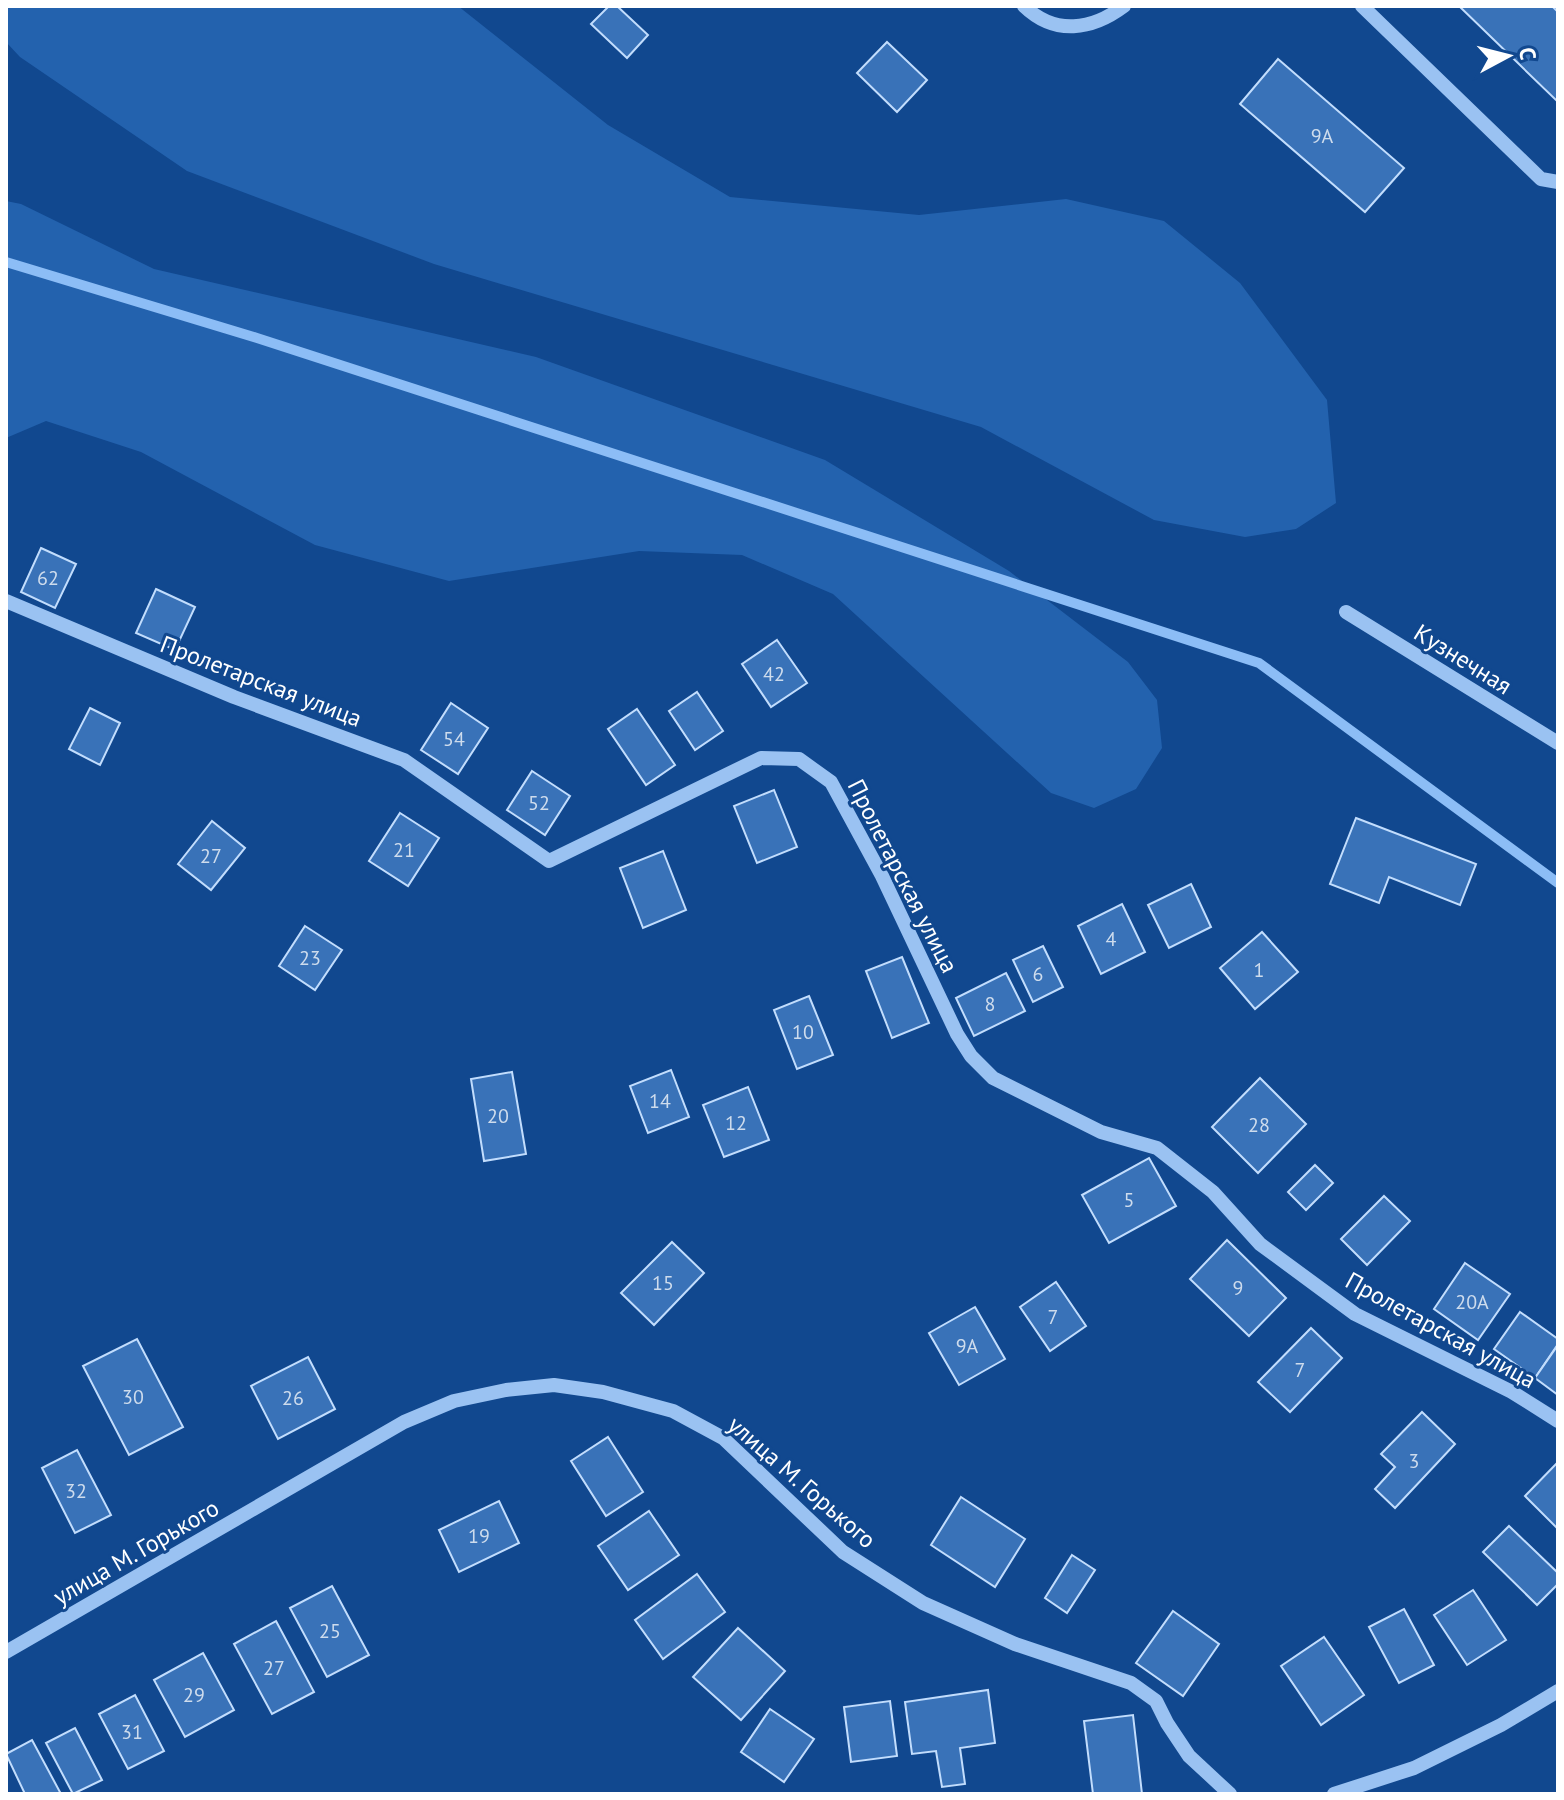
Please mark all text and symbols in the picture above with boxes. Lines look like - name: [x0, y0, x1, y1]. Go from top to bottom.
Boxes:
- north arrow: [1468, 16, 1548, 96]
- text: С: [1513, 46, 1542, 61]
- house number: 9А: [1311, 123, 1334, 149]
- house number: 62: [37, 565, 59, 591]
- street label: Кузнечная: [1408, 617, 1518, 701]
- street label: Пролетарская улица: [156, 628, 366, 734]
- house number: 42: [763, 661, 785, 687]
- house number: 54: [443, 726, 465, 752]
- street label: Пролетарская улица: [841, 774, 965, 978]
- house number: 52: [528, 790, 550, 816]
- house number: 21: [393, 837, 415, 863]
- house number: 27: [200, 843, 222, 869]
- house number: 4: [1106, 926, 1117, 952]
- house number: 23: [299, 945, 321, 971]
- house number: 1: [1254, 957, 1264, 983]
- house number: 6: [1033, 961, 1043, 987]
- house number: 8: [985, 991, 995, 1017]
- house number: 10: [792, 1019, 814, 1045]
- house number: 14: [649, 1088, 671, 1114]
- house number: 20: [487, 1103, 509, 1129]
- house number: 12: [725, 1110, 747, 1136]
- house number: 28: [1248, 1112, 1270, 1138]
- house number: 5: [1124, 1187, 1134, 1213]
- street label: Пролетарская улица: [1340, 1265, 1542, 1395]
- house number: 15: [652, 1270, 674, 1296]
- house number: 9: [1233, 1275, 1243, 1301]
- house number: 20А: [1455, 1289, 1489, 1315]
- house number: 7: [1048, 1304, 1058, 1330]
- house number: 9А: [956, 1333, 979, 1359]
- house number: 7: [1295, 1357, 1305, 1383]
- house number: 30: [122, 1384, 144, 1410]
- house number: 26: [282, 1385, 304, 1411]
- street label: улица М. Горького: [721, 1409, 883, 1555]
- house number: 3: [1409, 1448, 1419, 1474]
- house number: 32: [65, 1478, 87, 1504]
- street label: улица М. Горького: [47, 1492, 225, 1612]
- house number: 19: [468, 1523, 490, 1549]
- house number: 25: [319, 1618, 341, 1644]
- house number: 27: [263, 1655, 285, 1681]
- house number: 29: [183, 1682, 205, 1708]
- house number: 31: [121, 1719, 143, 1745]

